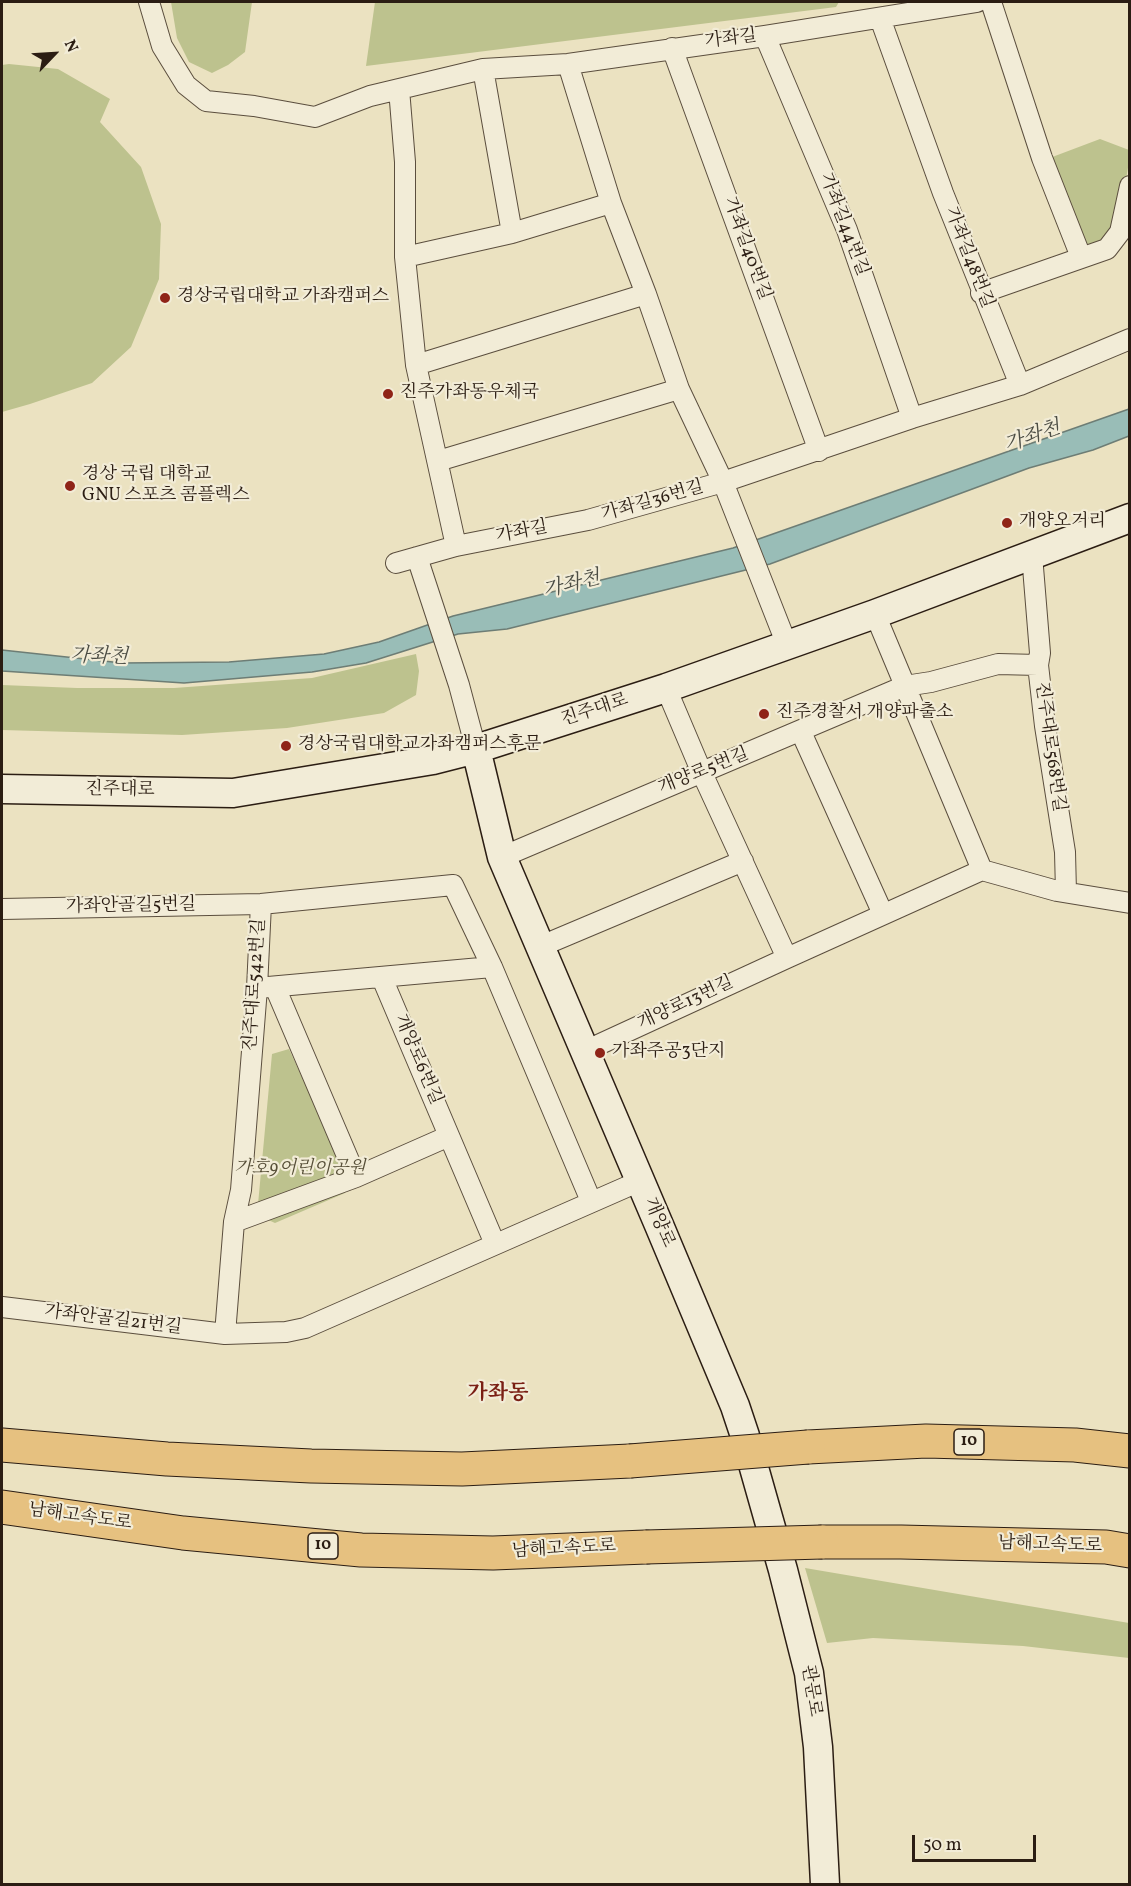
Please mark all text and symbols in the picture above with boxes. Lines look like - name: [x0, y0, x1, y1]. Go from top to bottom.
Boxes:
- north arrow: [24, 24, 84, 84]
- street label: 가좌길: [704, 26, 758, 54]
- text: N: [58, 36, 83, 56]
- street label: 가좌길44번길: [813, 171, 873, 279]
- street label: 가좌길40번길: [717, 194, 775, 304]
- street label: 가좌길48번길: [939, 204, 997, 312]
- place label: 경상국립대학교 가좌캠퍼스: [177, 287, 389, 309]
- marker: 경상국립대학교 가좌캠퍼스: [158, 291, 172, 305]
- place label: 진주가좌동우체국: [400, 383, 539, 405]
- marker: 진주가좌동우체국: [381, 387, 395, 401]
- water label: 가좌천: [1002, 417, 1064, 459]
- place label: 경상 국립 대학교 GNU 스포츠 콤플렉스: [82, 465, 250, 508]
- street label: 가좌길36번길: [599, 477, 707, 527]
- marker: 경상 국립 대학교 GNU 스포츠 콤플렉스: [63, 479, 77, 493]
- place label: 개양오거리: [1019, 512, 1106, 534]
- marker: 개양오거리: [1000, 516, 1014, 530]
- street label: 가좌길: [494, 517, 550, 549]
- water label: 가좌천: [541, 567, 603, 605]
- water label: 가좌천: [70, 645, 128, 671]
- street label: 진주대로568번길: [1029, 681, 1069, 813]
- street label: 진주대로: [559, 690, 631, 732]
- place label: 진주경찰서 개양파출소: [776, 703, 953, 725]
- marker: 진주경찰서 개양파출소: [757, 707, 771, 721]
- place label: 경상국립대학교가좌캠퍼스후문: [298, 735, 541, 757]
- marker: 경상국립대학교가좌캠퍼스후문: [279, 739, 293, 753]
- street label: 개양로5번길: [656, 744, 752, 800]
- street label: 진주대로: [85, 780, 155, 802]
- street label: 가좌안골길5번길: [66, 895, 196, 919]
- street label: 진주대로542번길: [241, 918, 271, 1052]
- street label: 개양로13번길: [635, 972, 737, 1036]
- street label: 개양로6번길: [388, 1012, 446, 1108]
- place label: 가좌주공3단지: [612, 1042, 726, 1064]
- marker: 가좌주공3단지: [593, 1046, 607, 1060]
- park label: 가호9어린이공원: [234, 1159, 366, 1181]
- street label: 개양로: [638, 1195, 678, 1251]
- street label: 가좌안골길21번길: [43, 1302, 183, 1340]
- district label: 가좌동: [468, 1382, 528, 1408]
- road number: 10: [954, 1429, 984, 1455]
- street label: 남해고속도로: [27, 1500, 133, 1536]
- road number: 10: [308, 1533, 338, 1559]
- street label: 남해고속도로: [997, 1533, 1103, 1559]
- street label: 남해고속도로: [511, 1536, 617, 1564]
- street label: 관문로: [795, 1664, 825, 1718]
- scale bar: [915, 1823, 1040, 1861]
- text: 50 m: [923, 1833, 962, 1858]

